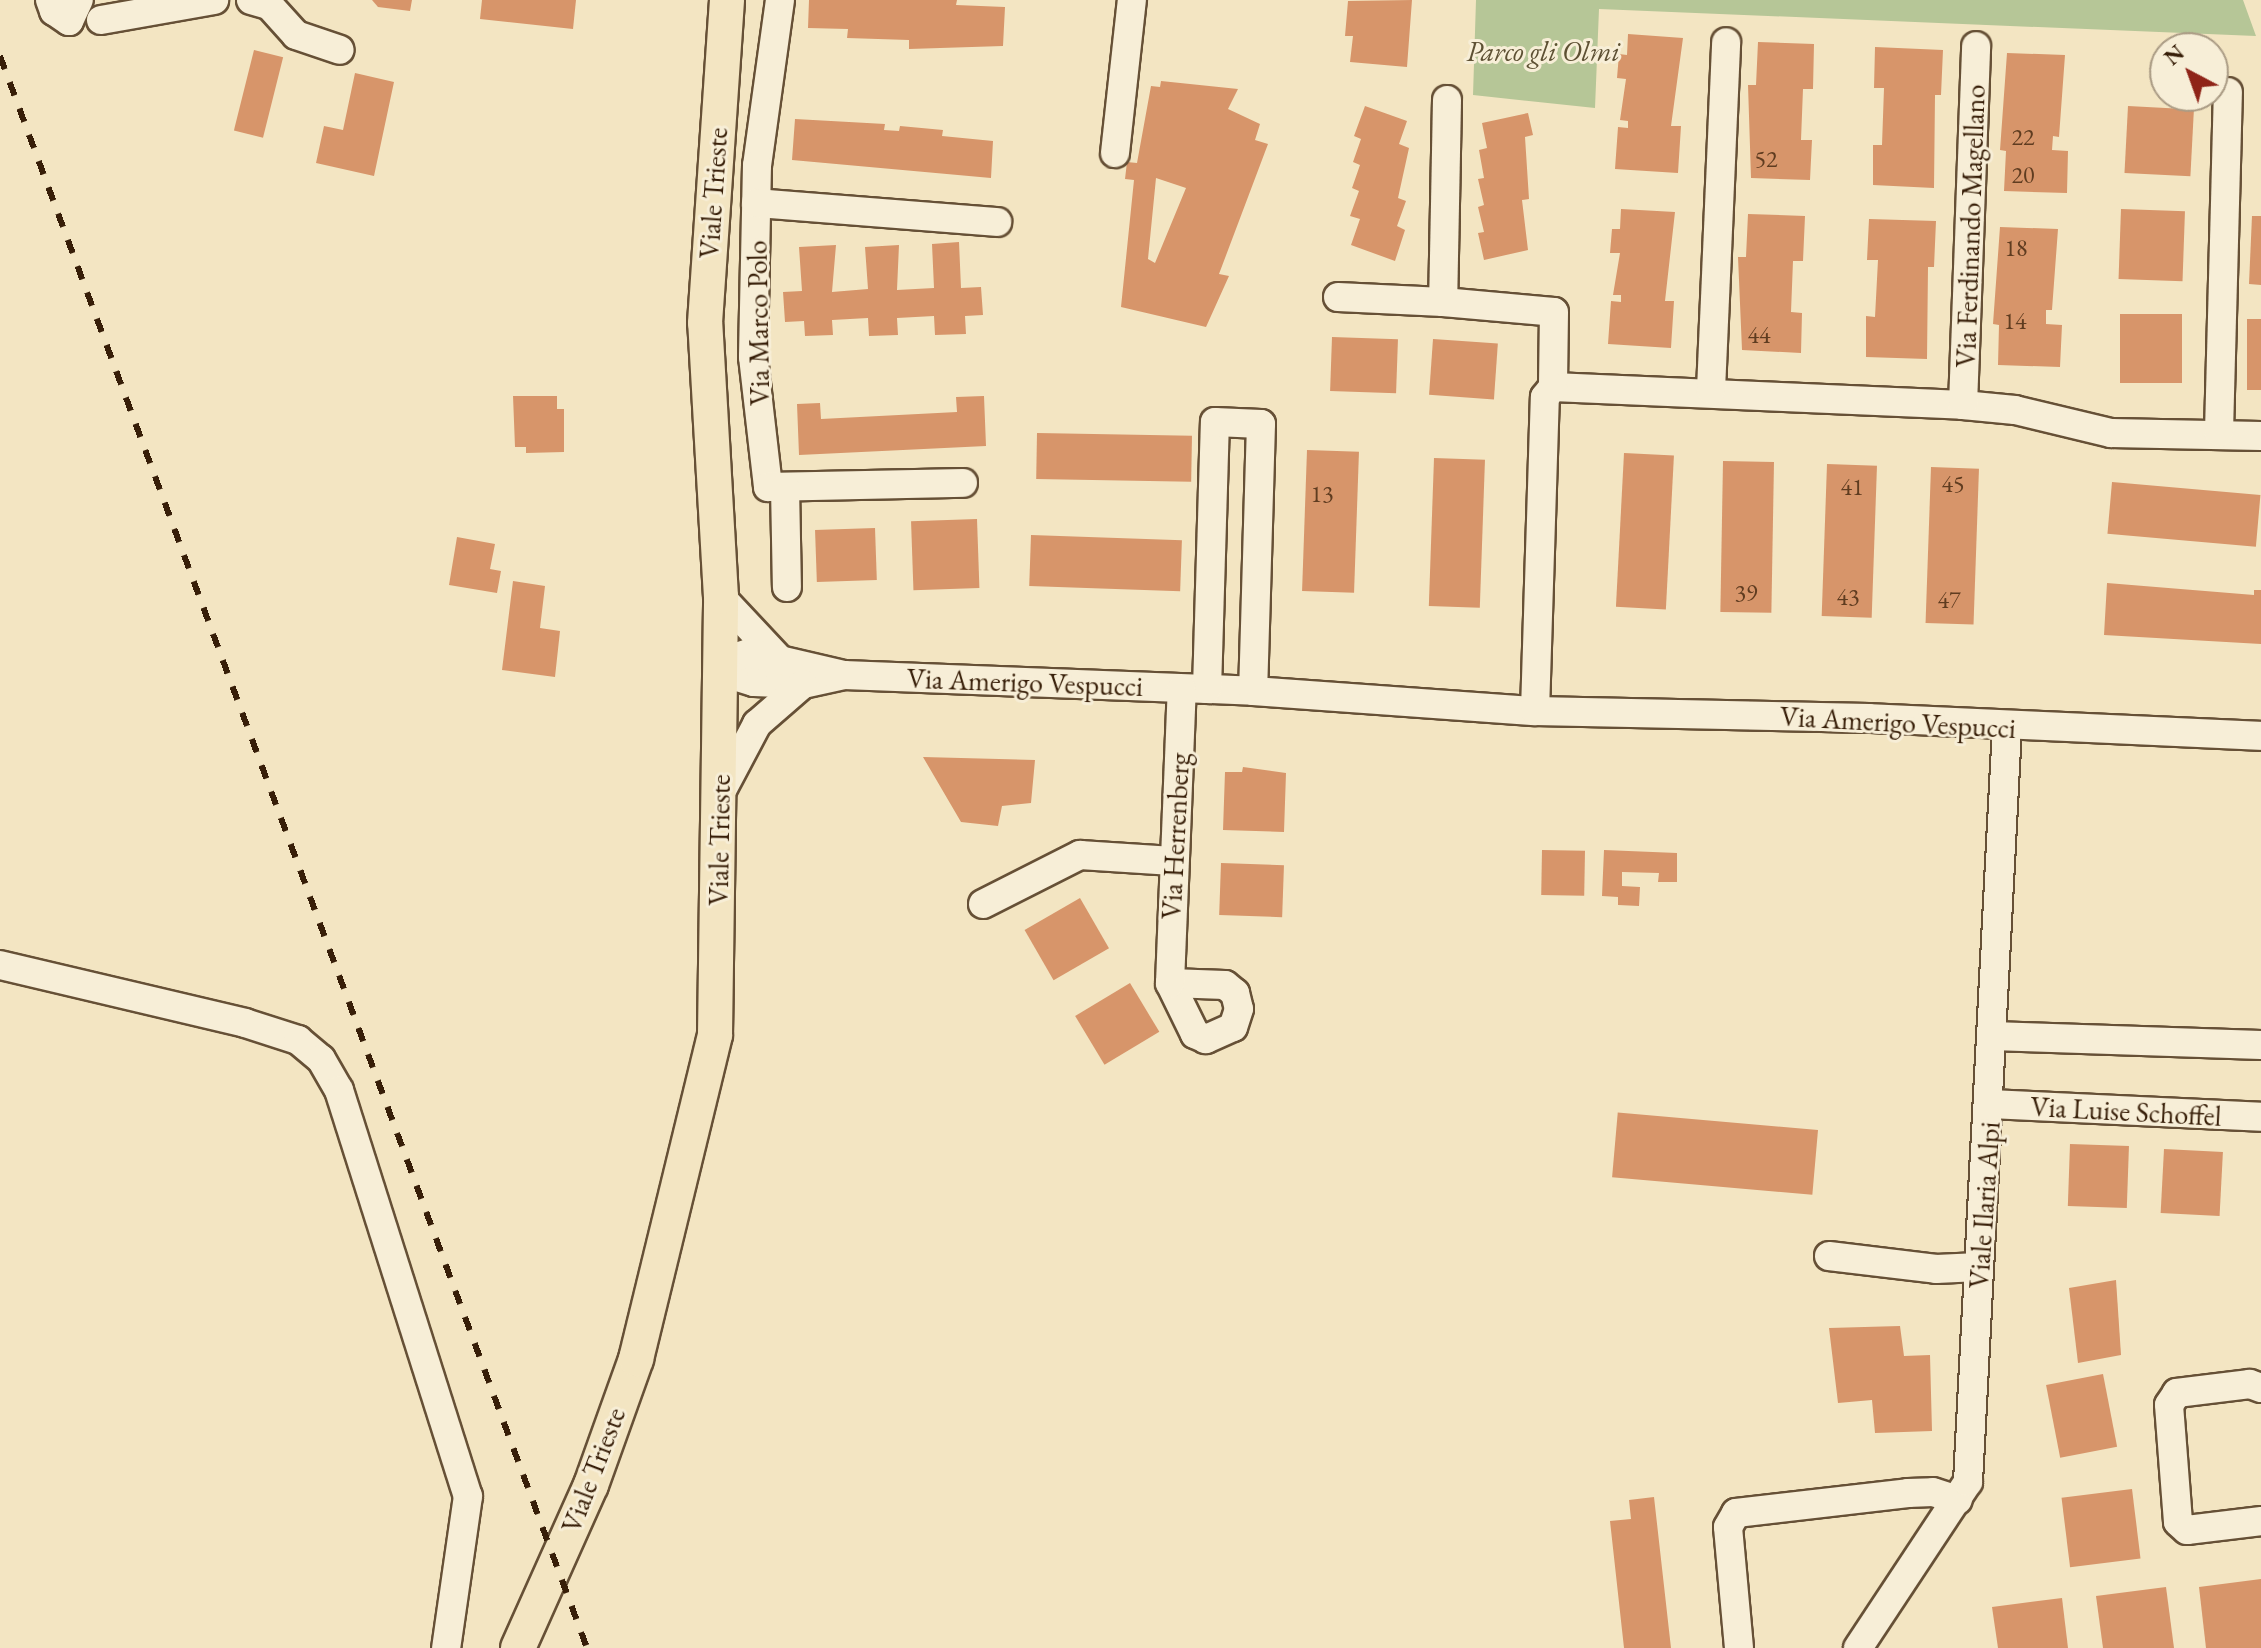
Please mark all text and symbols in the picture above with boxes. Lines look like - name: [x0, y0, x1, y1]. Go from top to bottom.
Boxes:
- north arrow: [2149, 32, 2229, 112]
- park label: Parco gli Olmi: [1466, 34, 1620, 68]
- text: N: [2158, 38, 2190, 72]
- street label: Via Ferdinando Magellano: [1948, 84, 1992, 368]
- house number: 22: [2011, 123, 2035, 151]
- street label: Viale Trieste: [692, 126, 734, 260]
- house number: 52: [1754, 145, 1778, 173]
- house number: 20: [2011, 161, 2035, 189]
- house number: 18: [2004, 234, 2028, 262]
- street label: Via Marco Polo: [740, 240, 776, 406]
- house number: 14: [2003, 307, 2027, 335]
- house number: 44: [1747, 321, 1771, 349]
- house number: 45: [1941, 470, 1965, 498]
- house number: 41: [1840, 473, 1864, 501]
- house number: 13: [1310, 480, 1334, 508]
- house number: 39: [1734, 579, 1758, 607]
- house number: 43: [1836, 583, 1860, 611]
- house number: 47: [1937, 586, 1961, 614]
- street label: Via Amerigo Vespucci: [906, 661, 1144, 703]
- street label: Via Amerigo Vespucci: [1779, 699, 2017, 745]
- street label: Via Herrenberg: [1154, 752, 1196, 920]
- street label: Viale Trieste: [701, 774, 737, 906]
- street label: Via Luise Schoffel: [2030, 1089, 2222, 1133]
- street label: Viale Ilaria Alpi: [1961, 1120, 2007, 1290]
- street label: Viale Trieste: [554, 1403, 632, 1537]

